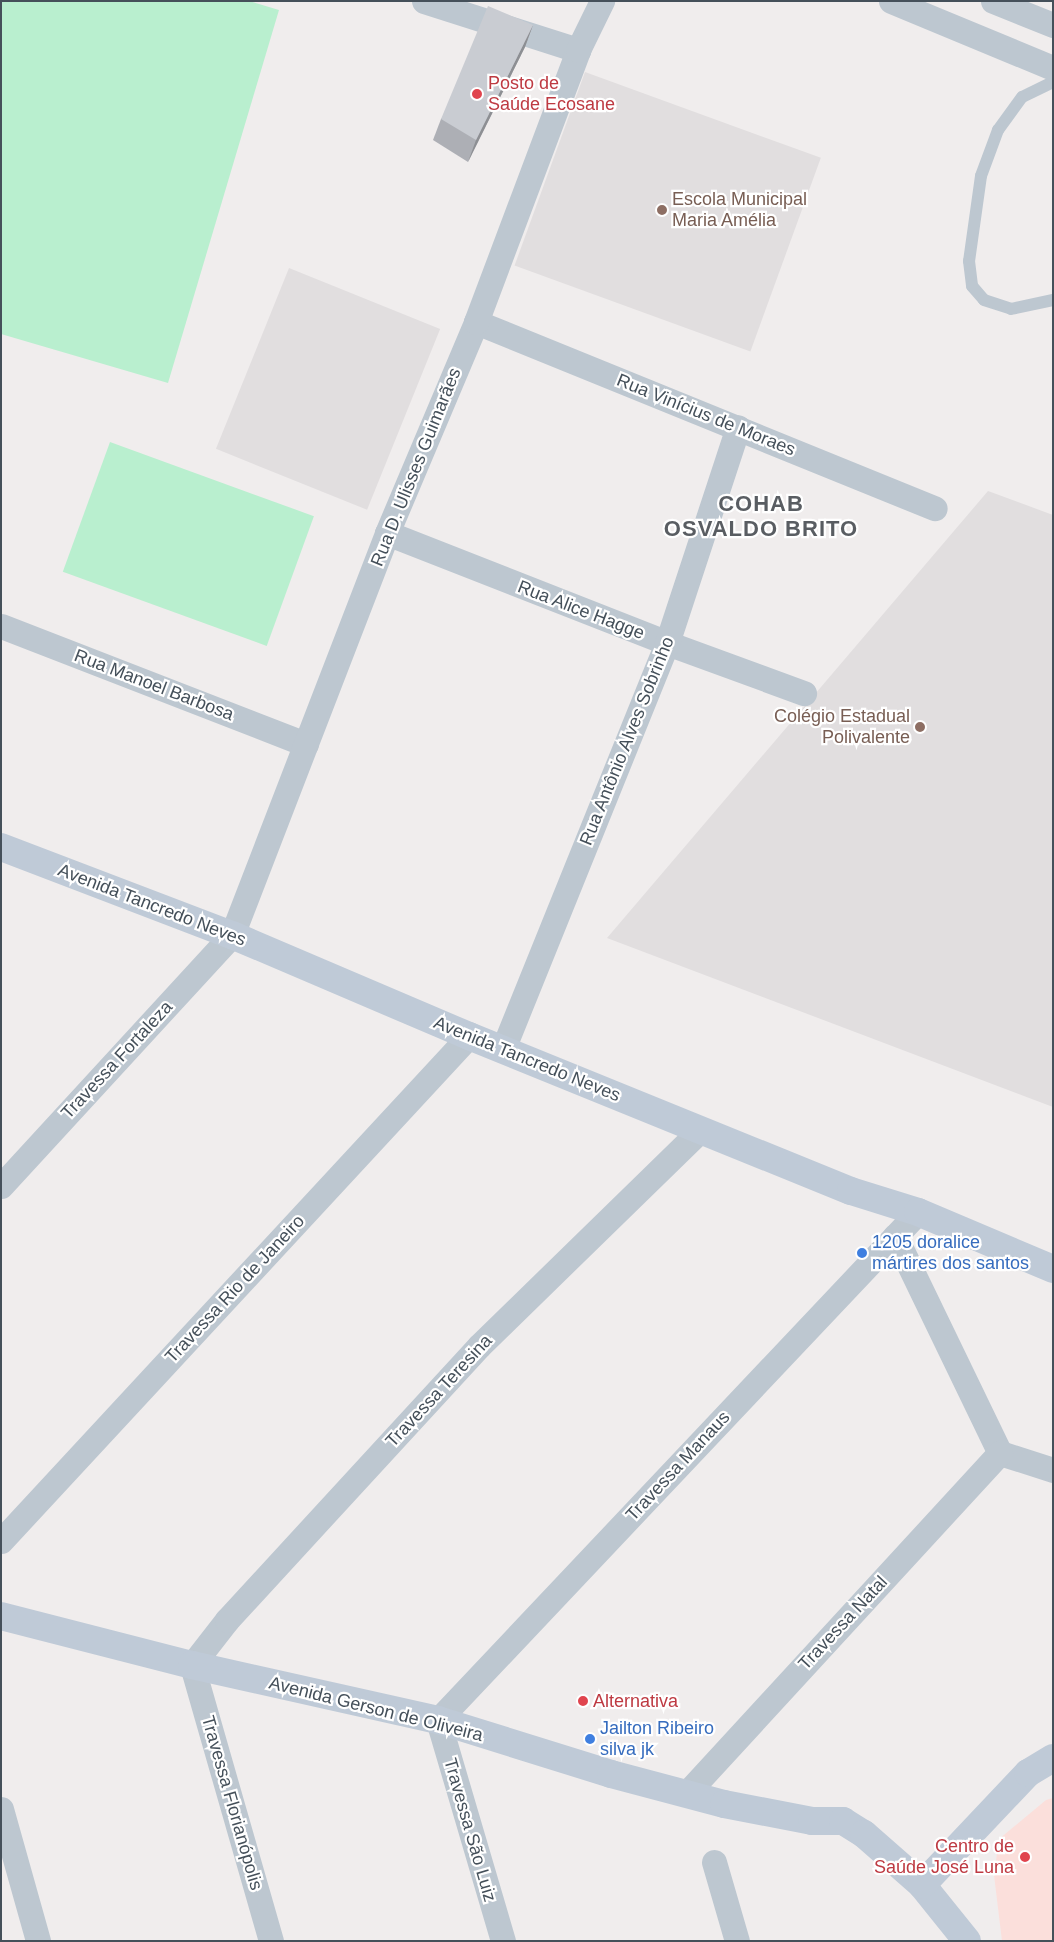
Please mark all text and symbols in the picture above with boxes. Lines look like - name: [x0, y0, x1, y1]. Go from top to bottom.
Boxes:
- place label: Posto de Saúde Ecosane: [488, 73, 615, 116]
- marker: Posto de Saúde Ecosane: [470, 87, 484, 101]
- place label: Escola Municipal Maria Amélia: [672, 189, 807, 232]
- marker: Escola Municipal Maria Amélia: [656, 204, 668, 216]
- street label: Rua D. Ulisses Guimarães: [366, 365, 466, 569]
- street label: Rua Vinícius de Moraes: [614, 369, 798, 461]
- district label: COHAB OSVALDO BRITO: [662, 490, 860, 542]
- street label: Rua Alice Hagge: [514, 576, 648, 644]
- street label: Rua Antônio Alves Sobrinho: [575, 633, 679, 849]
- street label: Rua Manoel Barbosa: [71, 645, 237, 725]
- place label: Colégio Estadual Polivalente: [774, 706, 910, 749]
- marker: Colégio Estadual Polivalente: [914, 721, 926, 733]
- street label: Avenida Tancredo Neves: [55, 859, 249, 951]
- street label: Travessa Fortaleza: [57, 997, 177, 1123]
- street label: Avenida Tancredo Neves: [430, 1012, 624, 1106]
- street label: Travessa Rio de Janeiro: [161, 1211, 309, 1367]
- place label: 1205 doralice mártires dos santos: [872, 1232, 1029, 1274]
- marker: 1205 doralice mártires dos santos: [856, 1247, 868, 1259]
- street label: Travessa Teresina: [381, 1330, 497, 1452]
- street label: Travessa Manaus: [622, 1407, 734, 1525]
- street label: Travessa Natal: [794, 1572, 892, 1674]
- street label: Avenida Gerson de Oliveira: [267, 1672, 485, 1746]
- place label: Alternativa: [593, 1690, 678, 1712]
- marker: Alternativa: [577, 1695, 589, 1707]
- street label: Travessa Florianópolis: [197, 1713, 267, 1893]
- place label: Jailton Ribeiro silva jk: [600, 1718, 714, 1760]
- marker: Jailton Ribeiro silva jk: [584, 1733, 596, 1745]
- street label: Travessa São Luiz: [439, 1756, 501, 1904]
- place label: Centro de Saúde José Luna: [874, 1836, 1014, 1878]
- marker: Centro de Saúde José Luna: [1018, 1850, 1032, 1864]

